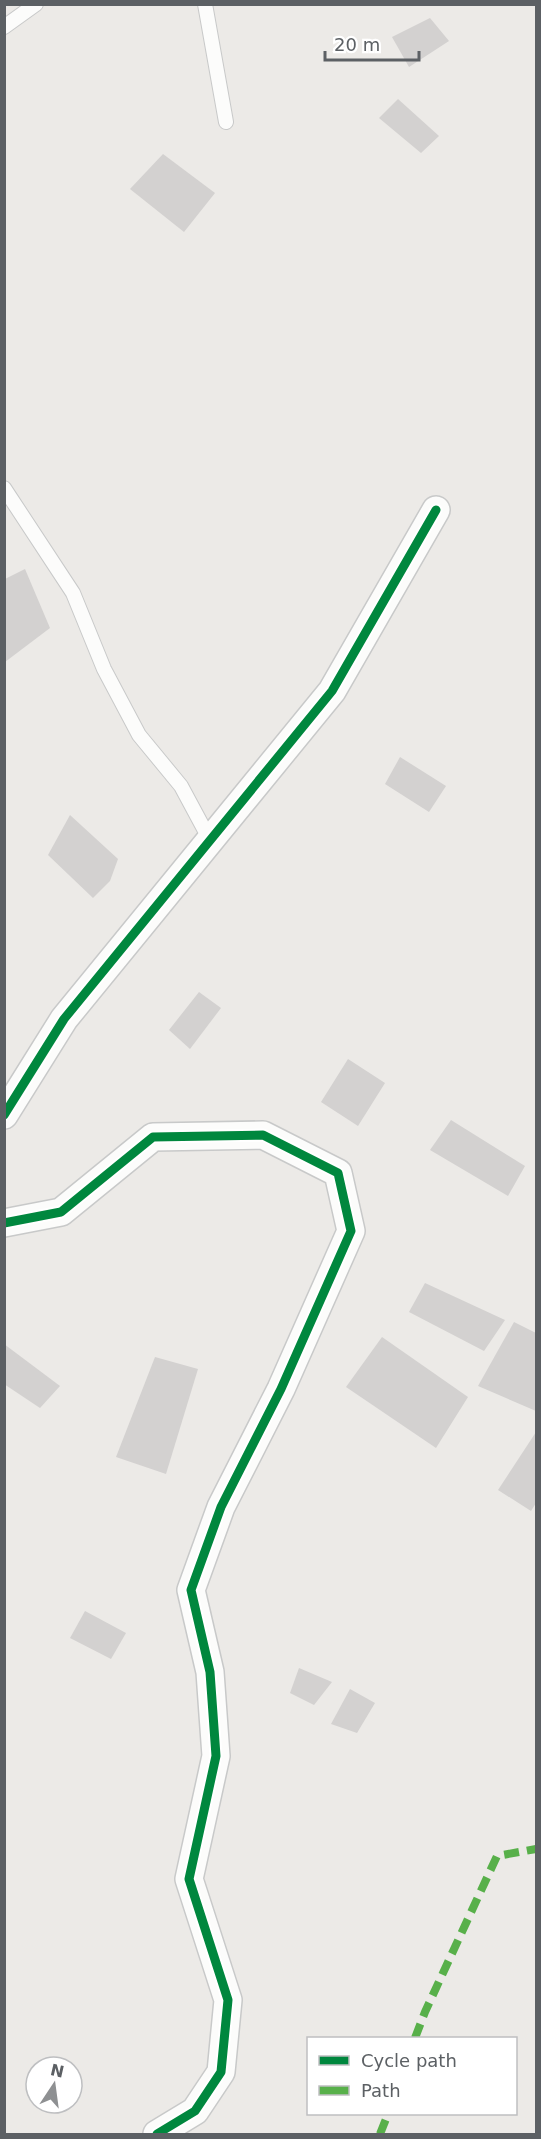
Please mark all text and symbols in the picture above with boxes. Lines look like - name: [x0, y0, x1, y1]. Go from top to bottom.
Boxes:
- scale bar: [325, 24, 420, 62]
- text: 20 m: [334, 34, 380, 55]
- legend: [307, 2037, 517, 2115]
- text: Cycle path: [361, 2050, 457, 2071]
- north arrow: [24, 2055, 84, 2115]
- text: N: [49, 2060, 66, 2082]
- text: Path: [361, 2080, 401, 2101]

